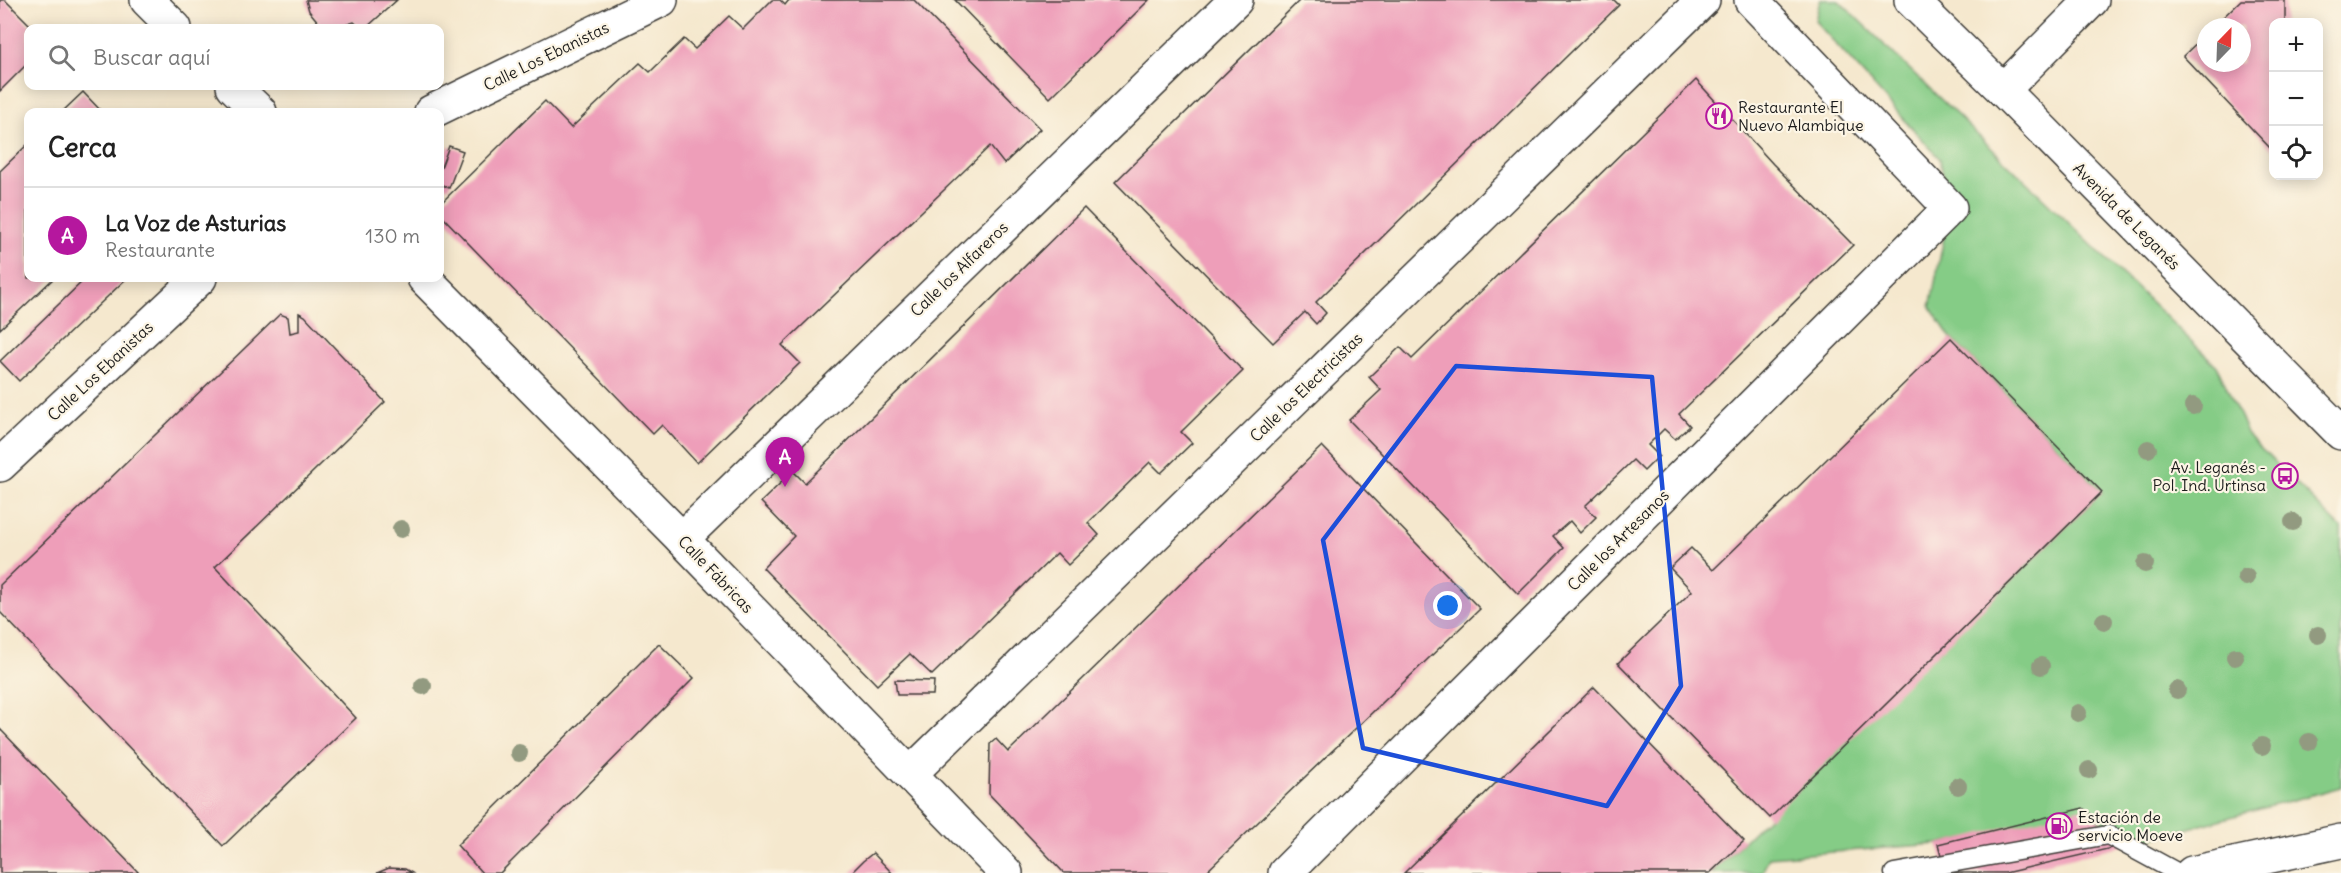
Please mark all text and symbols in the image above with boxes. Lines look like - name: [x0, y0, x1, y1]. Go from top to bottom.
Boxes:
- street label: Calle Los Ebanistas: [480, 17, 612, 95]
- north arrow: [2197, 18, 2251, 72]
- map controls: [2269, 18, 2323, 180]
- button: +: [2269, 18, 2323, 72]
- search box: [24, 24, 444, 90]
- icon: search: [45, 41, 78, 74]
- text: Buscar aquí: [93, 43, 210, 71]
- button: −: [2269, 72, 2323, 126]
- place label: Restaurante El Nuevo Alambique: [1738, 97, 1864, 135]
- restaurant icon: Restaurante El Nuevo Alambique: [1704, 101, 1734, 131]
- button: locate: [2269, 126, 2323, 180]
- text: Cerca: [48, 131, 117, 164]
- street label: Avenida de Leganés: [2069, 158, 2185, 274]
- text: La Voz de Asturias: [105, 209, 286, 237]
- street label: Calle los Alfareros: [906, 217, 1012, 321]
- text: A: [61, 223, 74, 248]
- text: 130 m: [365, 223, 420, 248]
- text: Restaurante: [105, 237, 215, 262]
- street label: Calle Los Ebanistas: [43, 317, 157, 425]
- street label: Calle los Electricistas: [1246, 328, 1366, 446]
- pin: A: [766, 438, 804, 487]
- place label: Av. Leganés - Pol. Ind. Urtinsa: [2152, 457, 2266, 495]
- bus stop icon: Av. Leganés - Pol. Ind. Urtinsa: [2270, 461, 2300, 491]
- street label: Calle los Artesanos: [1563, 485, 1673, 595]
- street label: Calle Fábricas: [674, 531, 758, 617]
- your location: [1433, 591, 1462, 620]
- place label: Estación de servicio Moeve: [2078, 807, 2183, 845]
- fuel station icon: Estación de servicio Moeve: [2044, 811, 2074, 841]

